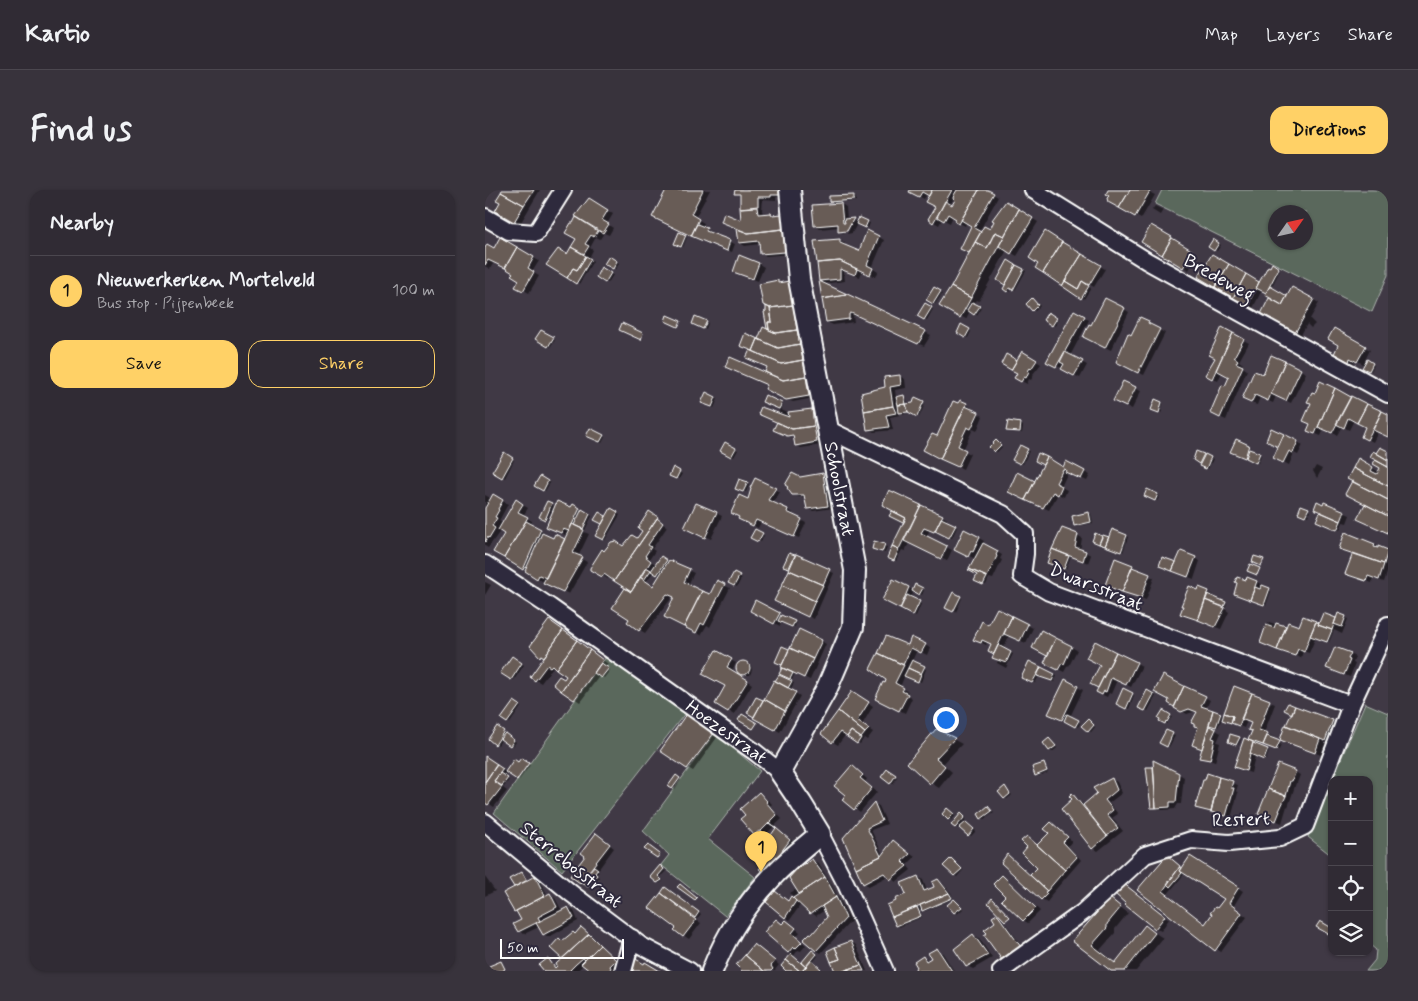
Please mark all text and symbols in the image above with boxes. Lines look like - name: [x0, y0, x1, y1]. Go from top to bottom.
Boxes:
- text: Kartio: [25, 19, 90, 50]
- text: Map: [1205, 23, 1238, 47]
- text: Layers: [1266, 23, 1320, 47]
- text: Share: [1348, 23, 1393, 47]
- button: Directions: [1270, 106, 1388, 154]
- text: Find us: [30, 107, 132, 153]
- north arrow: [1268, 205, 1313, 250]
- text: Nearby: [50, 209, 114, 237]
- street label: Bredeweg: [1178, 248, 1259, 310]
- text: Nieuwerkerken Mortelveld: [97, 268, 315, 293]
- text: 1: [62, 280, 70, 301]
- text: 100 m: [392, 280, 435, 301]
- text: Bus stop · Pijpenbeek: [97, 293, 234, 314]
- button: Save: [50, 340, 238, 388]
- button: Share: [248, 340, 435, 388]
- street label: Schoolstraat: [818, 440, 860, 538]
- street label: Dwarsstraat: [1045, 557, 1147, 617]
- street label: Hoezestraat: [680, 694, 773, 770]
- your location: [933, 707, 959, 733]
- map controls: [1328, 776, 1373, 956]
- button: +: [1328, 776, 1373, 821]
- street label: Restert: [1212, 806, 1270, 834]
- street label: Sterrebosstraat: [515, 816, 627, 914]
- button: −: [1328, 821, 1373, 866]
- pin: 1: [745, 831, 777, 872]
- button: locate: [1328, 866, 1373, 911]
- button: layers: [1328, 911, 1373, 956]
- scale bar: [500, 936, 624, 959]
- text: 50 m: [507, 939, 538, 957]

